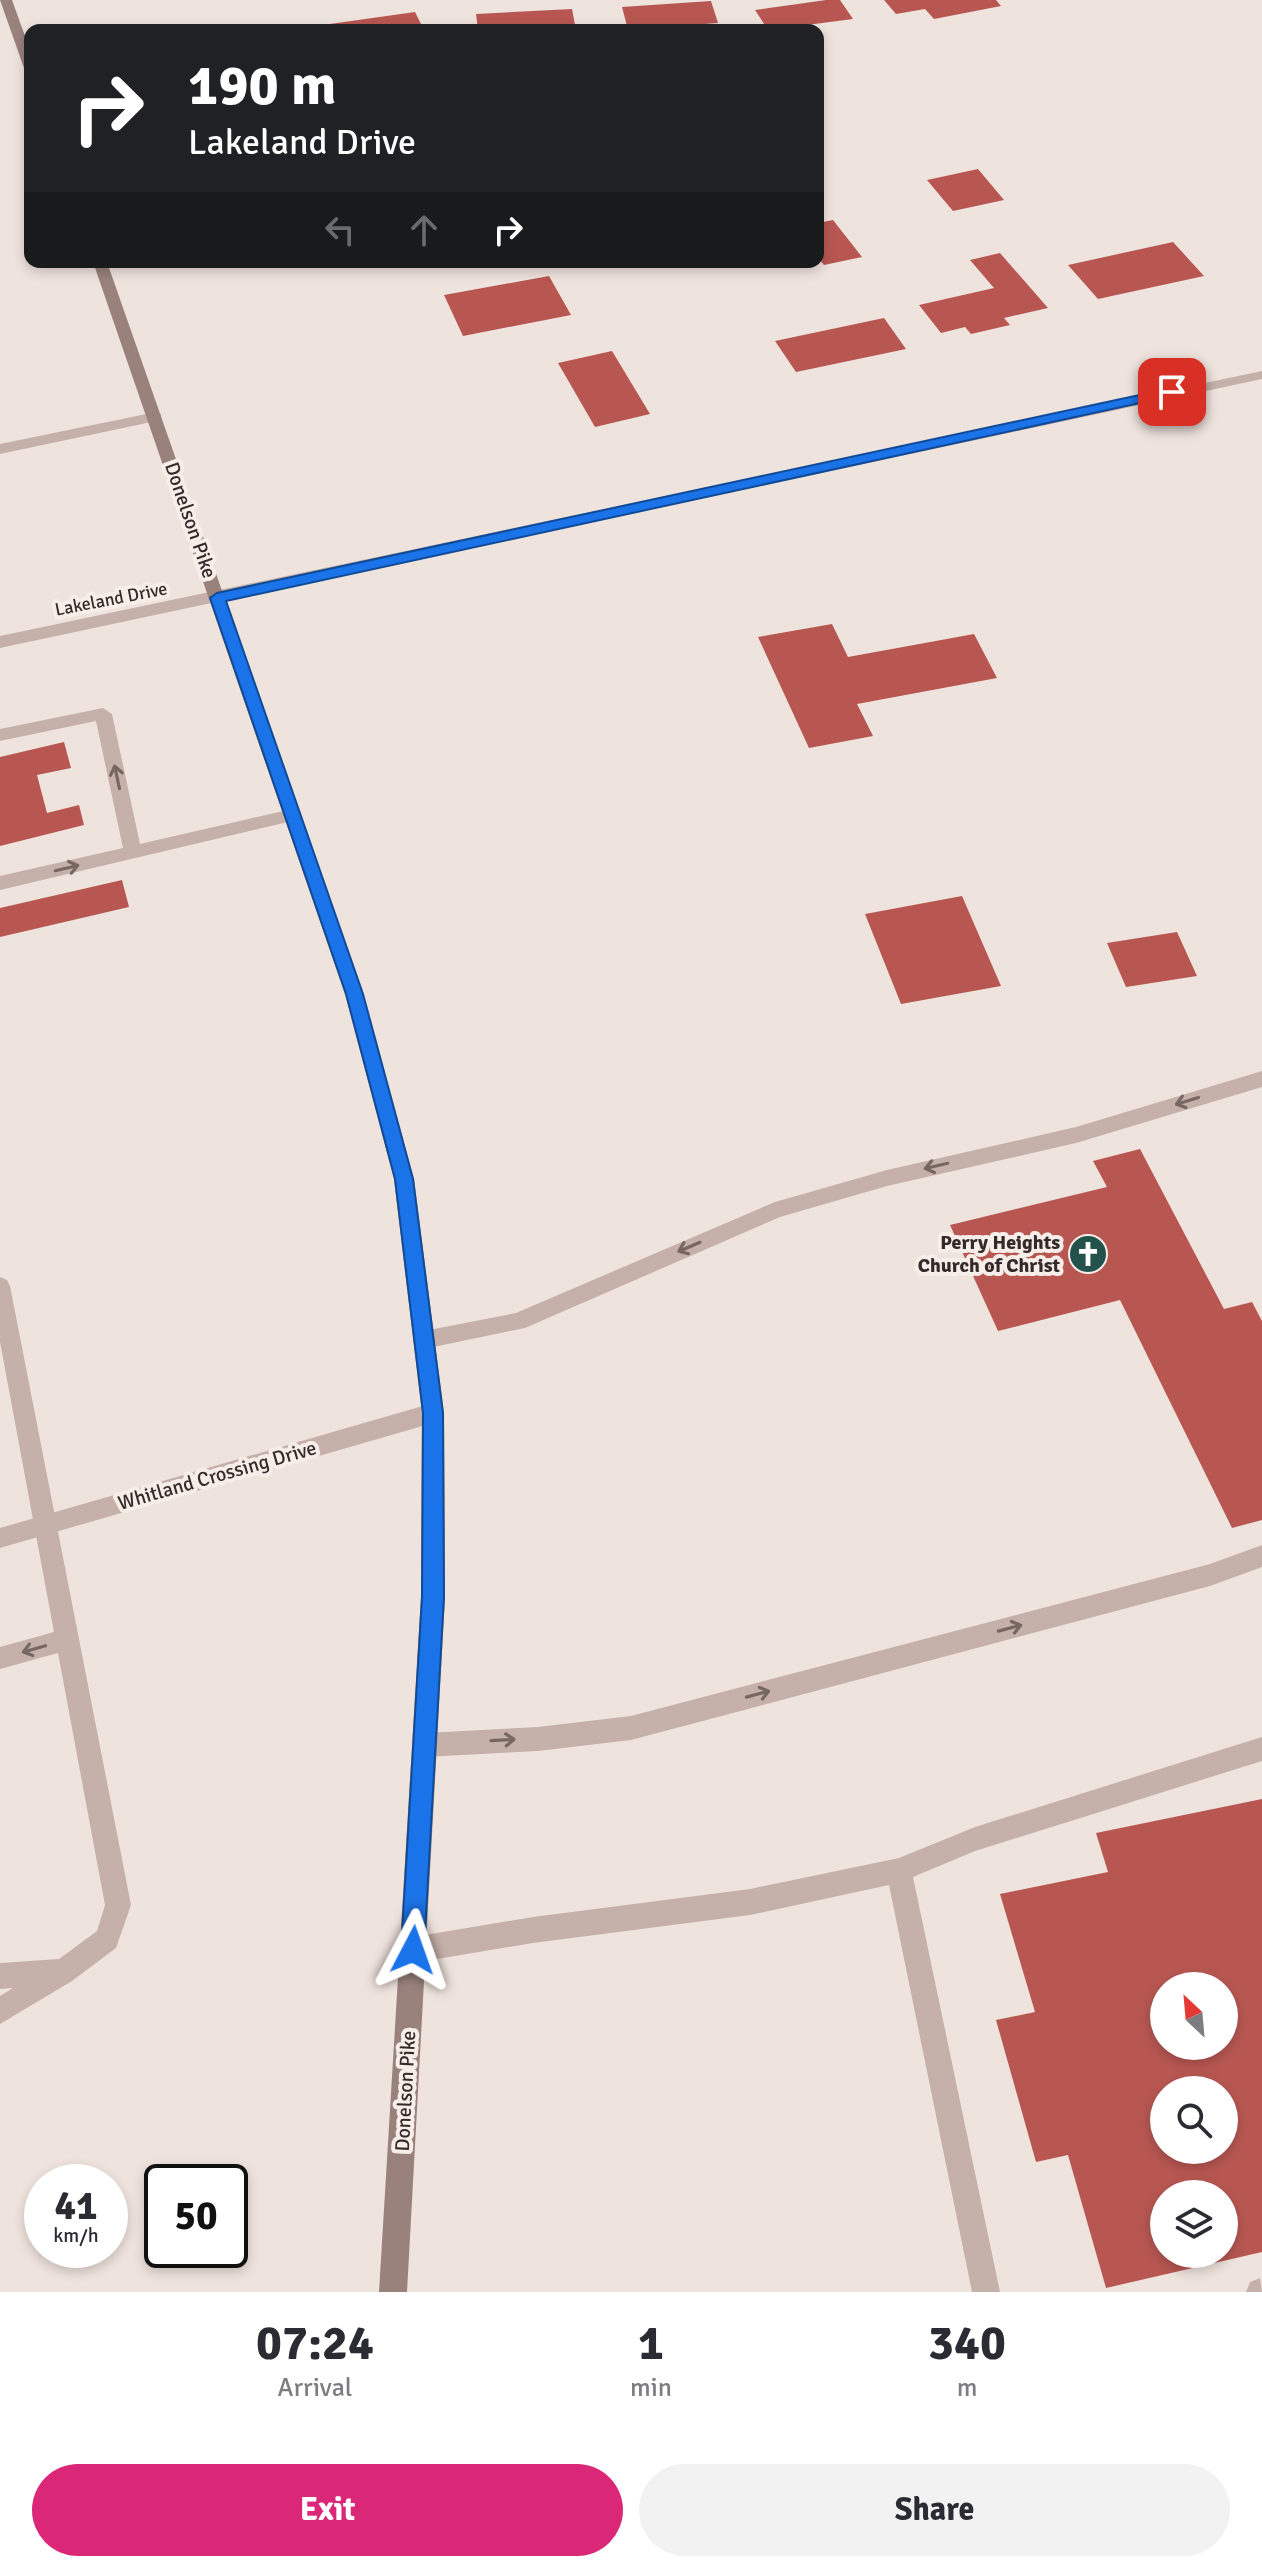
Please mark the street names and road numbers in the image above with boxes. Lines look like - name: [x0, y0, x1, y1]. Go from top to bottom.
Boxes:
- street label: Donelson Pike: [159, 459, 222, 581]
- street label: Lakeland Drive: [53, 577, 169, 621]
- street label: Whitland Crossing Drive: [115, 1435, 319, 1516]
- street label: Donelson Pike: [390, 2030, 421, 2152]

